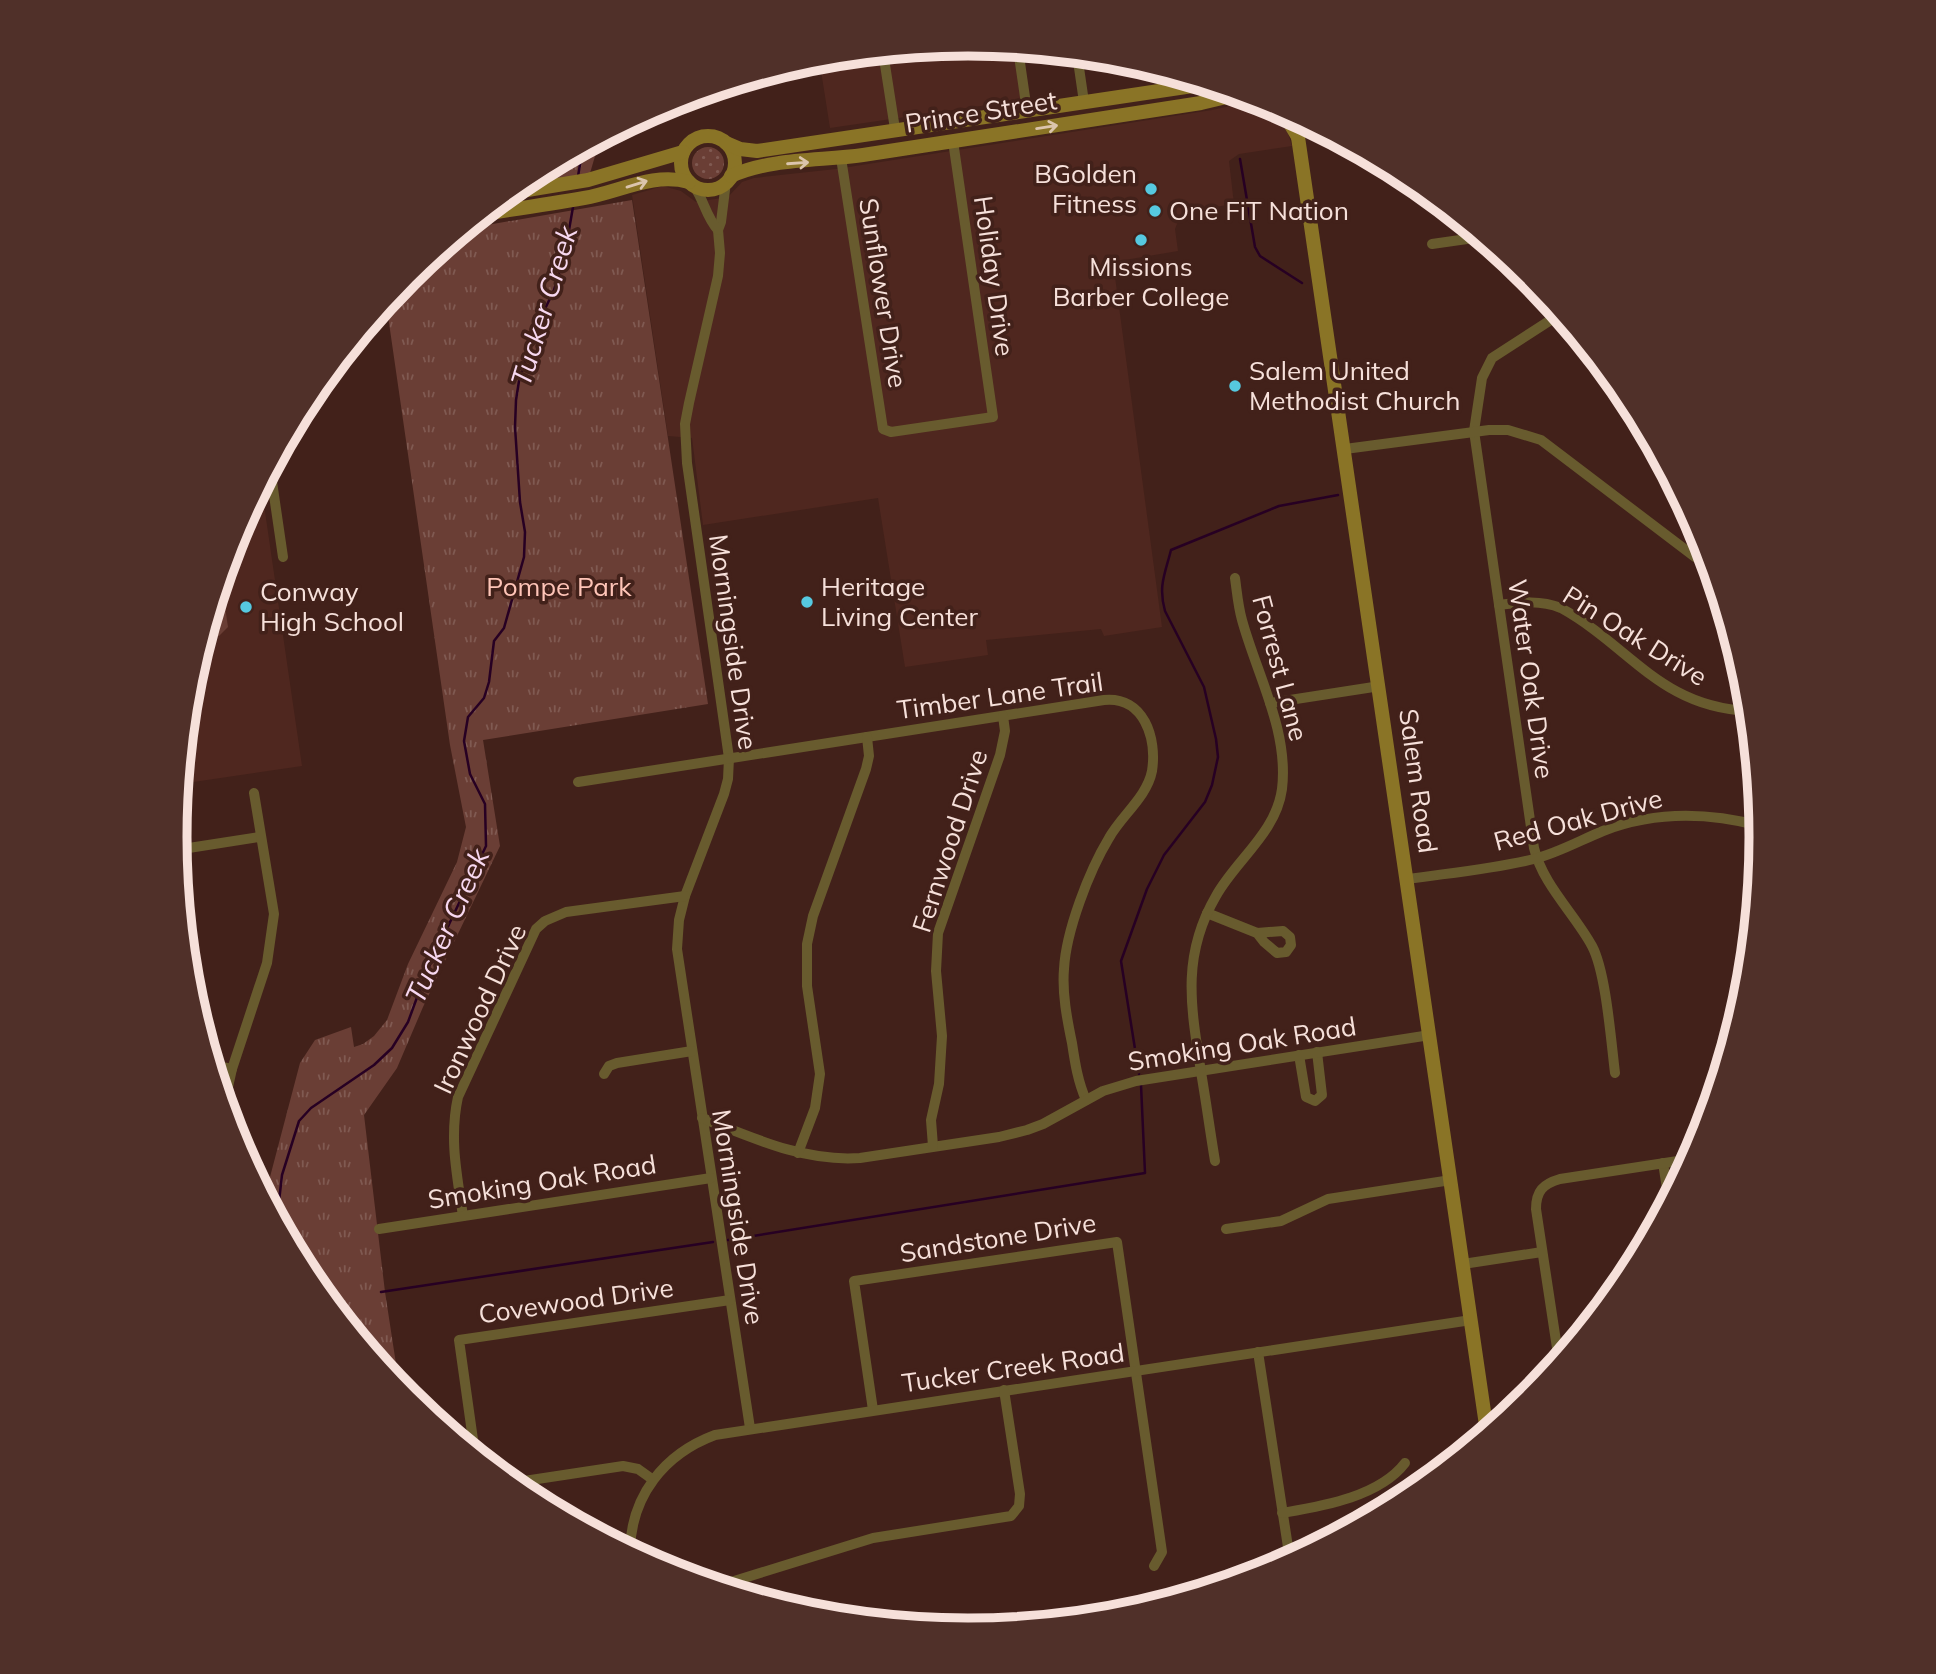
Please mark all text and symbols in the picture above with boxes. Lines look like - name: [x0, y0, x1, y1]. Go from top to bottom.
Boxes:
- street label: Prince Street: [903, 83, 1059, 140]
- one-way arrow: [1035, 120, 1058, 133]
- one-way arrow: [786, 156, 808, 169]
- place label: BGolden Fitness: [1034, 157, 1137, 220]
- one-way arrow: [625, 177, 647, 190]
- marker: BGolden Fitness: [1143, 181, 1159, 197]
- street label: Holiday Drive: [967, 194, 1022, 358]
- place label: One FiT Nation: [1169, 194, 1349, 227]
- street label: Sunflower Drive: [852, 196, 915, 390]
- marker: One FiT Nation: [1147, 203, 1163, 219]
- water label: Tucker Creek: [503, 220, 585, 390]
- marker: Missions Barber College: [1133, 232, 1149, 248]
- place label: Missions Barber College: [1053, 250, 1229, 313]
- place label: Salem United Methodist Church: [1249, 354, 1460, 417]
- marker: Salem United Methodist Church: [1227, 378, 1243, 394]
- street label: Morningside Drive: [702, 532, 765, 752]
- park label: Pompe Park: [486, 570, 632, 603]
- place label: Heritage Living Center: [821, 570, 978, 633]
- place label: Conway High School: [260, 575, 404, 638]
- street label: Water Oak Drive: [1501, 577, 1562, 781]
- street label: Pin Oak Drive: [1557, 578, 1713, 693]
- street label: Forrest Lane: [1245, 591, 1316, 744]
- marker: Heritage Living Center: [799, 594, 815, 610]
- marker: Conway High School: [238, 599, 254, 615]
- street label: Timber Lane Trail: [895, 665, 1105, 726]
- street label: Salem Road: [1392, 707, 1445, 855]
- street label: Fernwood Drive: [904, 745, 995, 936]
- street label: Red Oak Drive: [1490, 781, 1666, 858]
- water label: Tucker Creek: [397, 842, 497, 1009]
- street label: Ironwood Drive: [426, 919, 533, 1099]
- street label: Smoking Oak Road: [1125, 1009, 1358, 1078]
- street label: Morningside Drive: [705, 1107, 772, 1327]
- street label: Smoking Oak Road: [425, 1147, 658, 1216]
- street label: Sandstone Drive: [897, 1206, 1098, 1269]
- street label: Covewood Drive: [476, 1270, 675, 1331]
- street label: Tucker Creek Road: [900, 1336, 1126, 1399]

